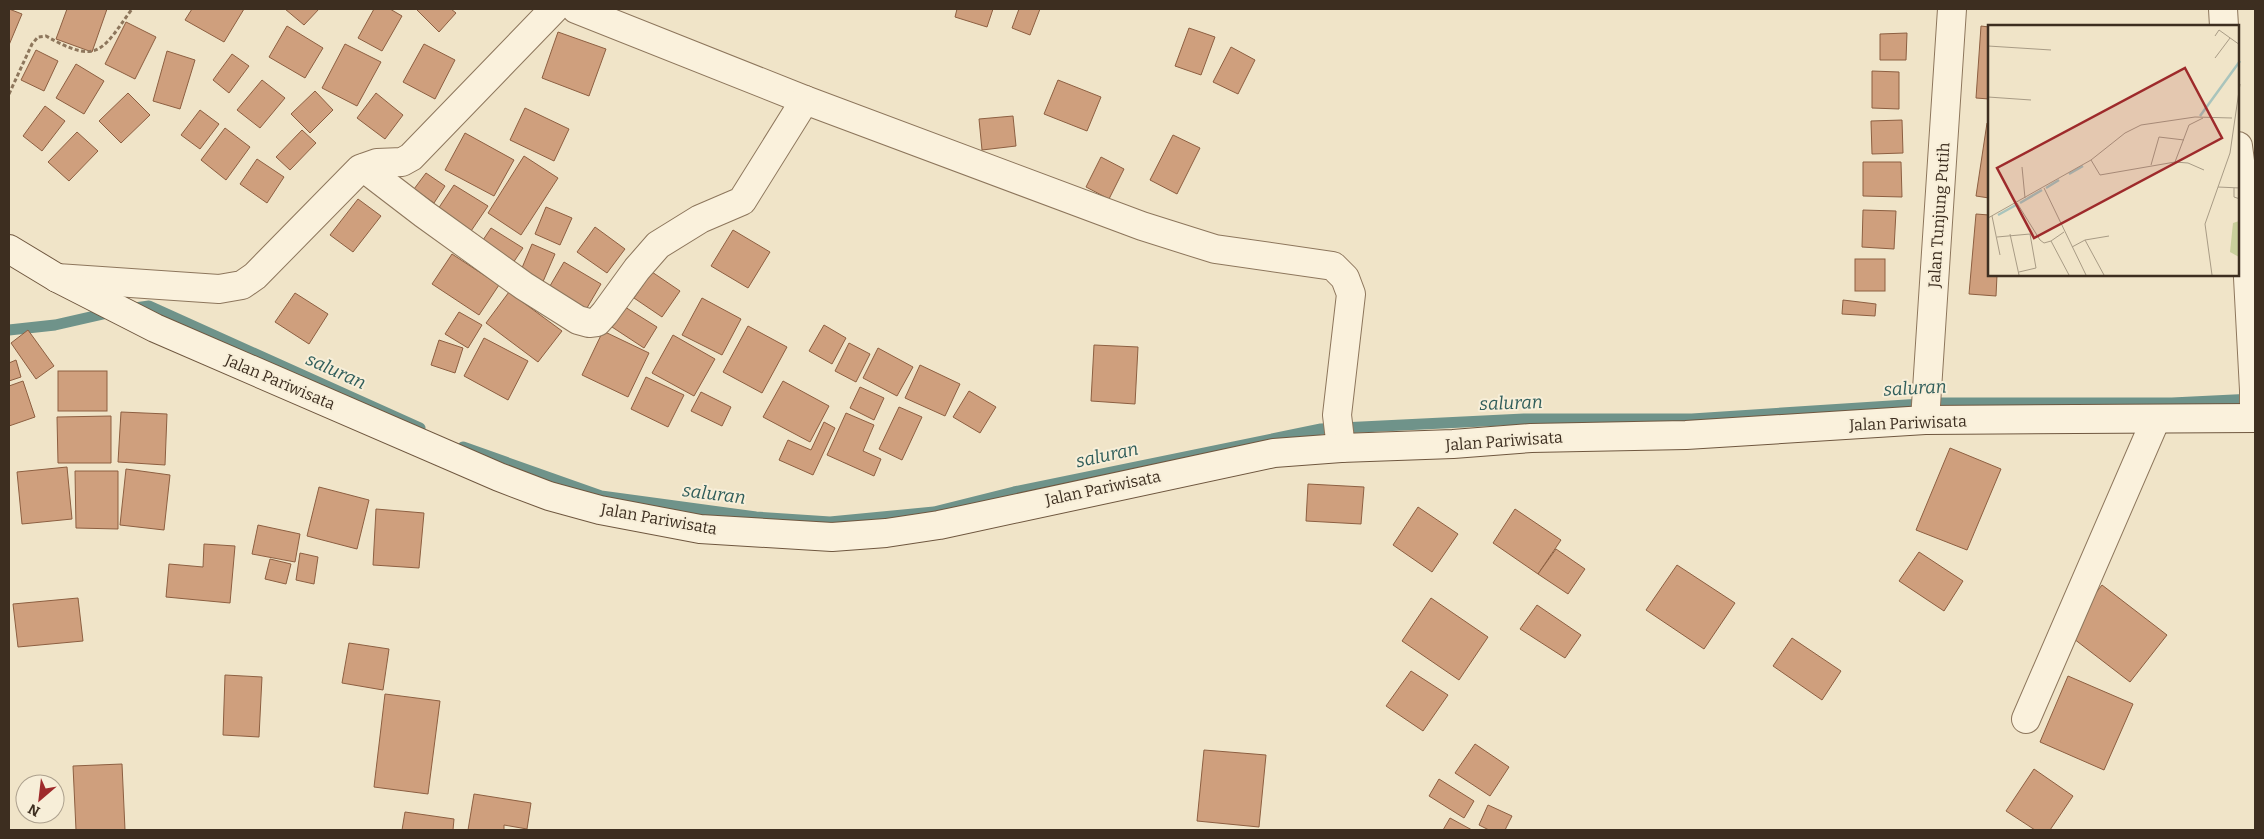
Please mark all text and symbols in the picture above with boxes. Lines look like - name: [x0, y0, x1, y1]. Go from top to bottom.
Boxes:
- inset map: [1988, 25, 2239, 276]
- street label: Jalan Tunjung Putih: [1924, 142, 1954, 289]
- water label: saluran: [303, 348, 369, 394]
- street label: Jalan Pariwisata: [221, 350, 338, 414]
- water label: saluran: [1883, 375, 1947, 401]
- water label: saluran: [1479, 391, 1543, 415]
- street label: Jalan Pariwisata: [1848, 411, 1967, 435]
- street label: Jalan Pariwisata: [1444, 427, 1564, 455]
- water label: saluran: [1074, 438, 1140, 472]
- street label: Jalan Pariwisata: [1043, 466, 1163, 510]
- water label: saluran: [681, 479, 747, 509]
- street label: Jalan Pariwisata: [598, 499, 719, 539]
- north arrow: [15, 774, 65, 824]
- text: N: [25, 800, 43, 820]

